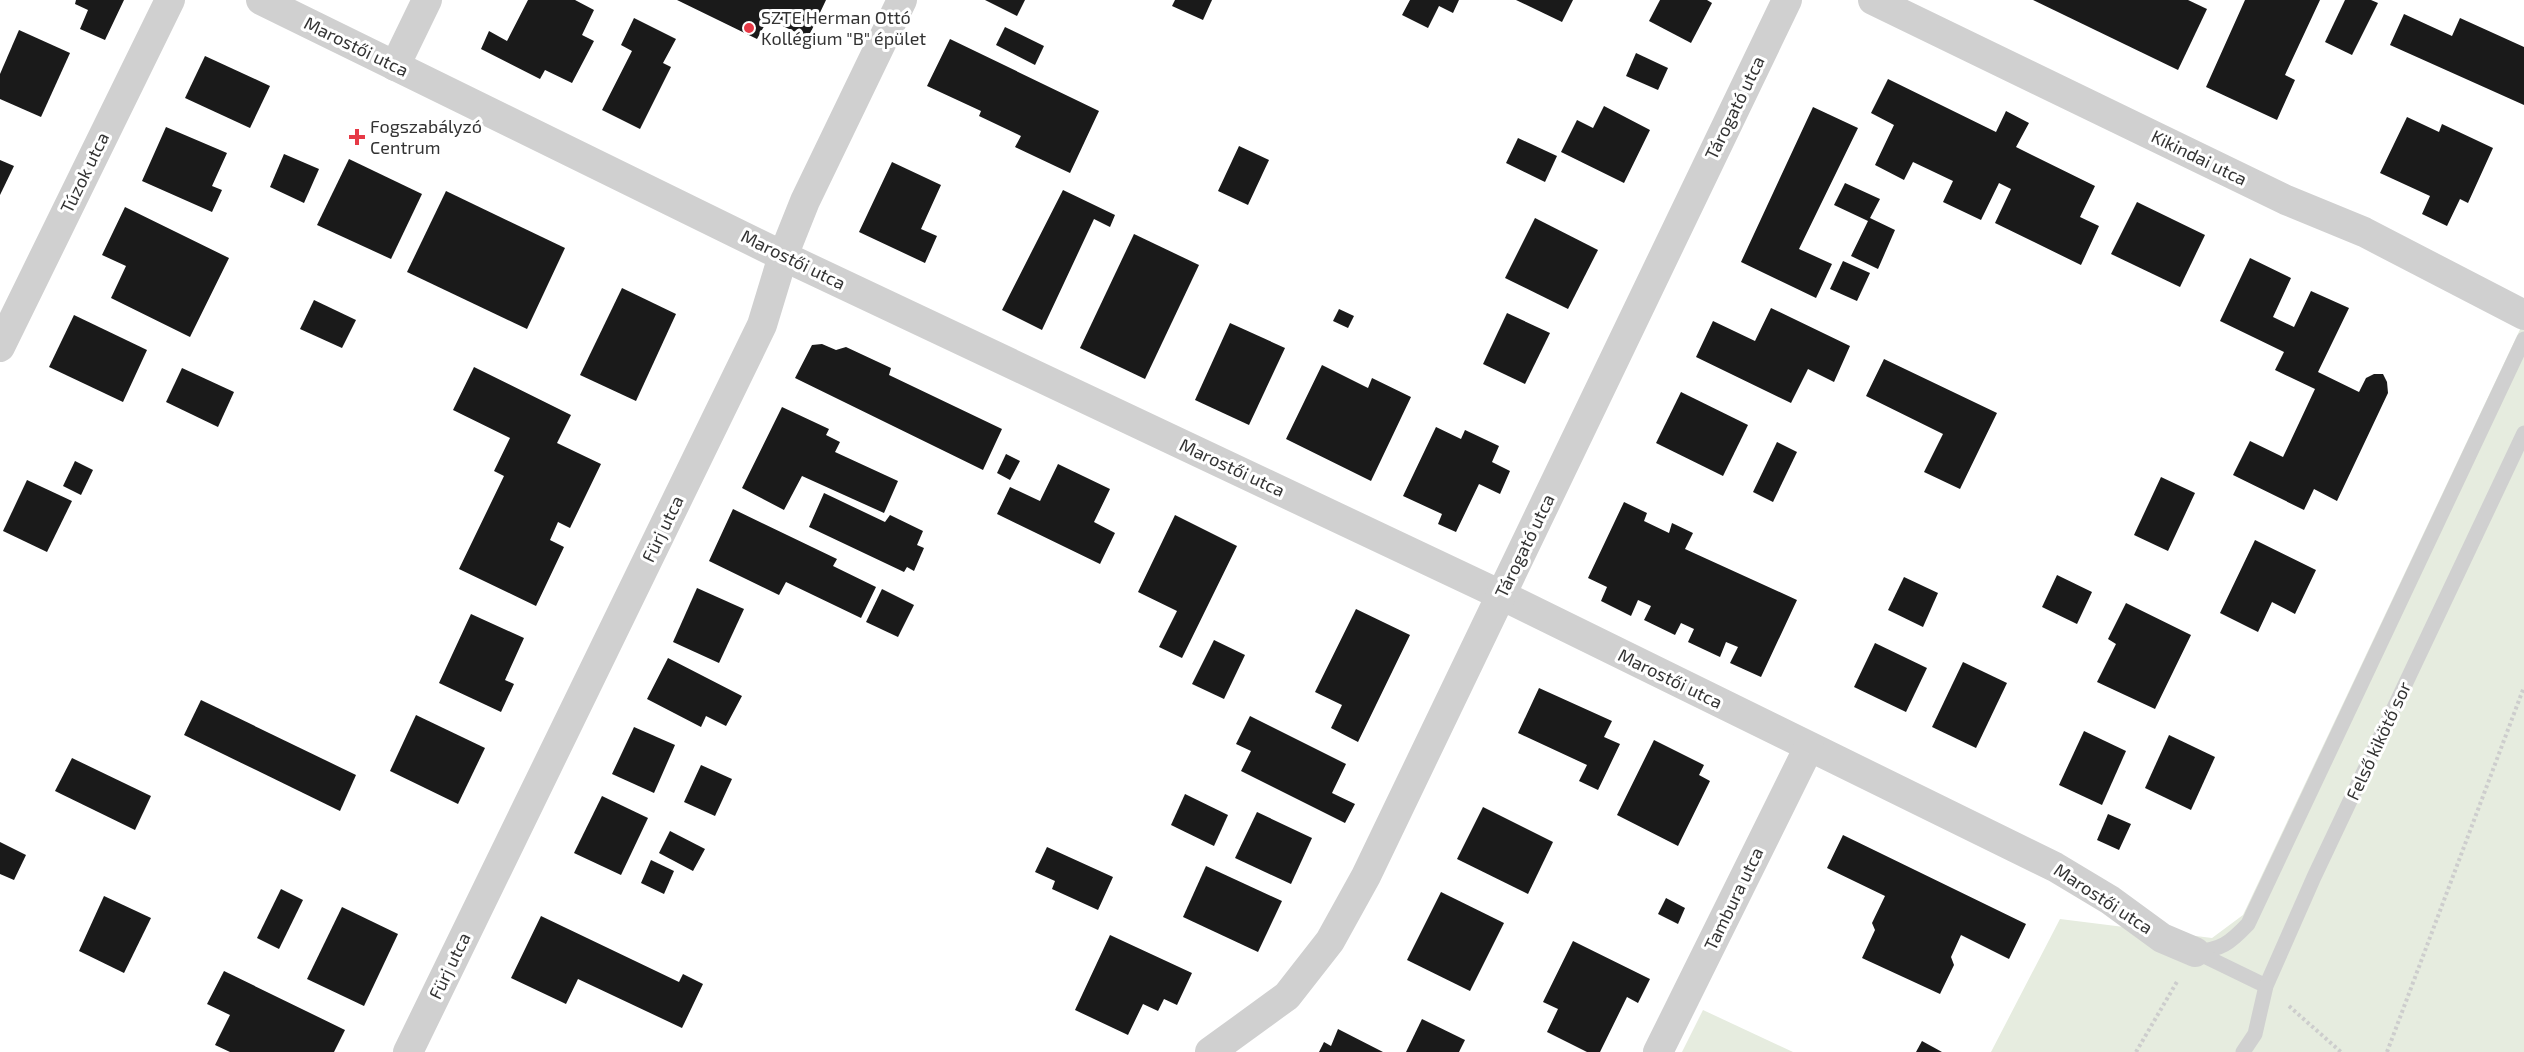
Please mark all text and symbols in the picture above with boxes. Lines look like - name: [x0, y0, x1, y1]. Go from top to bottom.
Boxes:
- place label: SZTE Herman Ottó Kollégium "B" épület: [761, 6, 926, 49]
- street label: Marostői utca: [301, 11, 412, 81]
- marker: SZTE Herman Ottó Kollégium "B" épület: [742, 21, 756, 35]
- street label: Tárogató utca: [1700, 52, 1769, 163]
- place label: Fogszabályzó Centrum: [370, 115, 482, 158]
- street label: Kikindai utca: [2148, 124, 2251, 190]
- marker: Fogszabályzó Centrum: [348, 128, 366, 146]
- street label: Túzok utca: [55, 129, 113, 217]
- street label: Marostői utca: [738, 224, 849, 294]
- street label: Marostői utca: [1176, 433, 1288, 501]
- street label: Tárogató utca: [1490, 490, 1559, 601]
- street label: Fürj utca: [637, 492, 688, 565]
- street label: Marostői utca: [1615, 643, 1726, 713]
- street label: Felső kikötő sor: [2341, 678, 2415, 803]
- street label: Tambura utca: [1699, 843, 1768, 954]
- street label: Marostői utca: [2050, 858, 2157, 938]
- street label: Fürj utca: [424, 929, 475, 1002]

